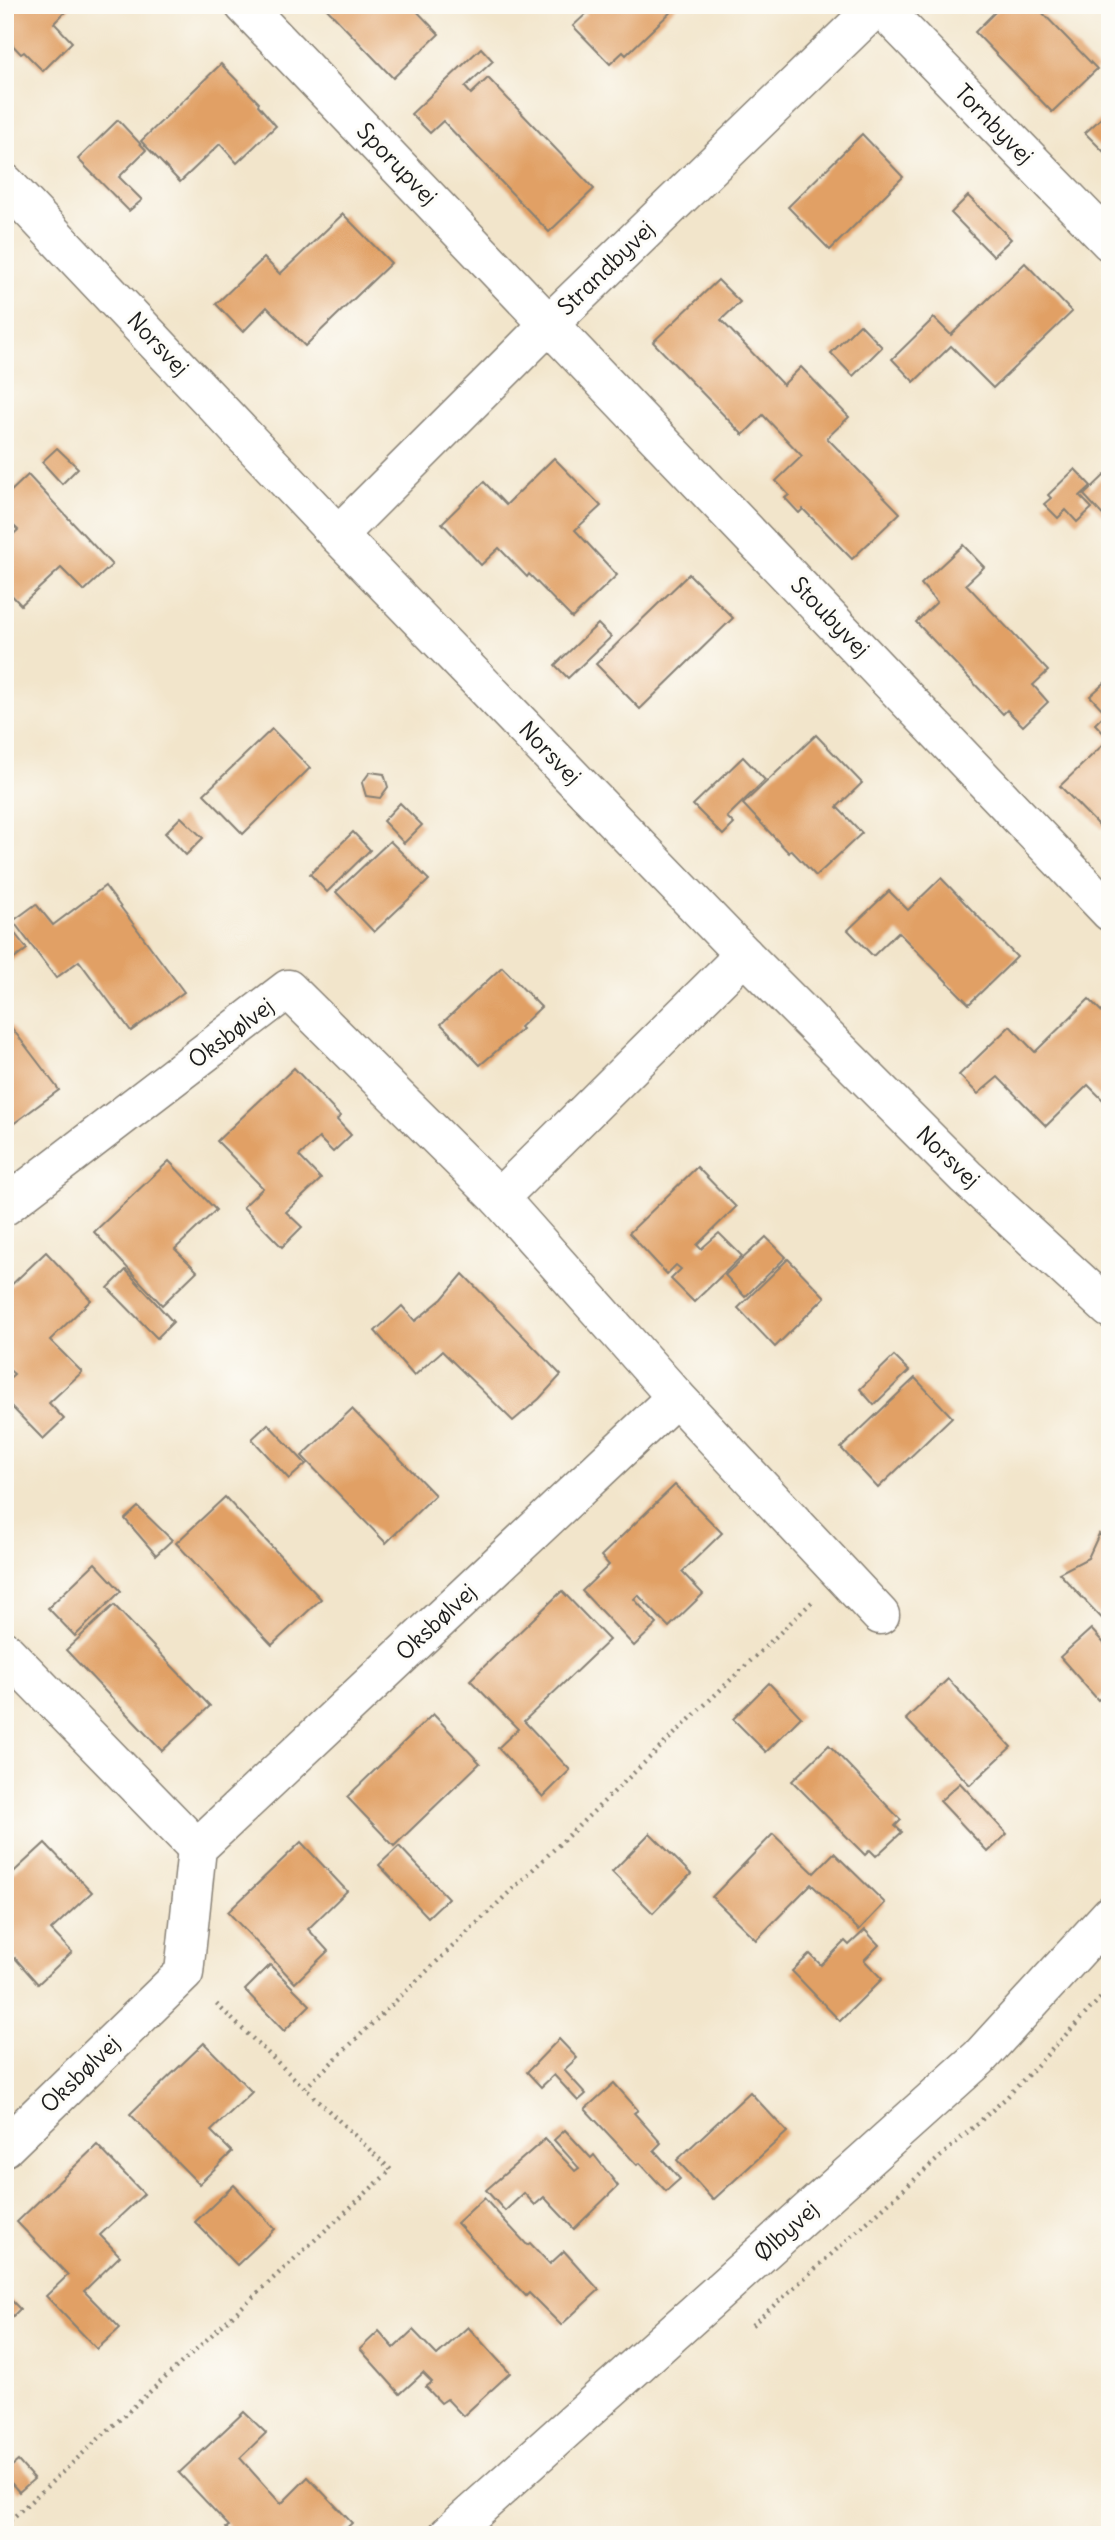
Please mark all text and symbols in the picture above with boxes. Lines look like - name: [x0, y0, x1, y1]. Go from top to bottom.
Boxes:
- street label: Tornbyvej: [949, 77, 1040, 170]
- street label: Sporupvej: [351, 116, 444, 211]
- street label: Strandbyvej: [551, 214, 660, 321]
- street label: Norsvej: [121, 306, 195, 382]
- street label: Stoubyvej: [785, 570, 876, 663]
- street label: Norsvej: [513, 715, 588, 790]
- street label: Oksbølvej: [182, 991, 279, 1074]
- street label: Norsvej: [911, 1119, 986, 1194]
- street label: Oksbølvej: [389, 1577, 482, 1666]
- street label: Oksbølvej: [34, 2029, 125, 2119]
- street label: Ølbyvej: [747, 2194, 824, 2267]

